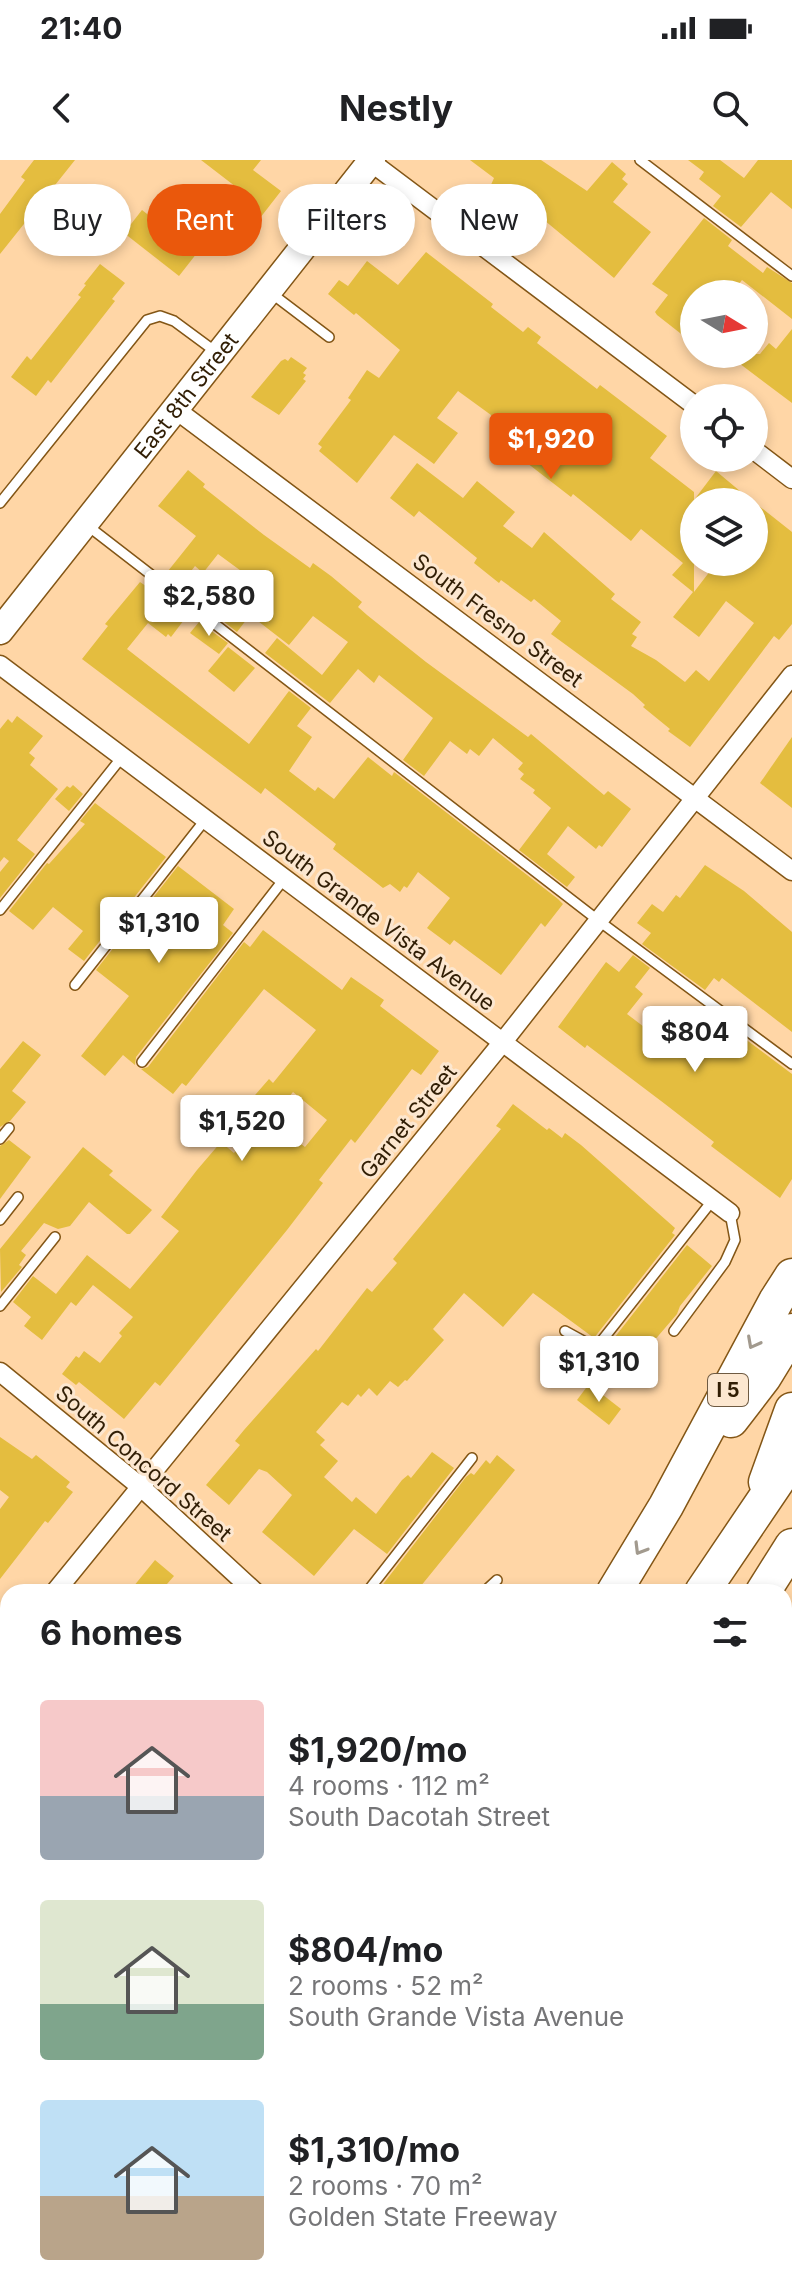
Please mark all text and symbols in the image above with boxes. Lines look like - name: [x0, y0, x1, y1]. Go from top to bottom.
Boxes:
- text: 21:40: [40, 10, 122, 46]
- icon: back: [40, 86, 84, 130]
- text: Nestly: [339, 86, 453, 130]
- icon: search: [708, 86, 752, 130]
- chip: Buy: [24, 184, 131, 256]
- chip: Rent: [147, 184, 262, 256]
- chip: Filters: [278, 184, 415, 256]
- chip: New: [431, 184, 547, 256]
- north arrow: [680, 280, 768, 368]
- map controls: [680, 280, 768, 576]
- street label: East 8th Street: [128, 328, 243, 464]
- button: locate: [680, 384, 768, 472]
- pin: $1,920: [486, 413, 616, 481]
- text: $1,920: [507, 423, 595, 454]
- button: layers: [680, 488, 768, 576]
- street label: South Fresno Street: [408, 548, 588, 692]
- pin: $2,580: [144, 570, 274, 638]
- text: $2,580: [163, 580, 256, 611]
- street label: South Grande Vista Avenue: [258, 824, 500, 1016]
- pin: $1,310: [94, 897, 224, 965]
- text: $1,310: [118, 907, 200, 938]
- pin: $804: [648, 1006, 742, 1074]
- text: $804: [660, 1016, 730, 1047]
- street label: Garnet Street: [354, 1059, 462, 1183]
- pin: $1,520: [177, 1095, 307, 1163]
- text: $1,520: [198, 1105, 286, 1136]
- one-way arrow: [747, 1334, 763, 1349]
- pin: $1,310: [534, 1336, 664, 1404]
- text: $1,310: [558, 1346, 640, 1377]
- road number: I 5: [708, 1374, 748, 1406]
- street label: South Concord Street: [51, 1380, 237, 1546]
- one-way arrow: [634, 1540, 650, 1555]
- icon: filters: [708, 1610, 752, 1654]
- text: 6 homes: [40, 1612, 182, 1653]
- text: $1,920/mo: [288, 1729, 467, 1770]
- icon: home: [104, 1732, 200, 1828]
- text: 4 rooms · 112 m²: [288, 1770, 490, 1801]
- text: South Dacotah Street: [288, 1801, 550, 1832]
- text: $804/mo: [288, 1929, 443, 1970]
- icon: home: [104, 1932, 200, 2028]
- text: 2 rooms · 52 m²: [288, 1970, 484, 2001]
- text: South Grande Vista Avenue: [288, 2001, 624, 2032]
- text: $1,310/mo: [288, 2129, 460, 2170]
- icon: home: [104, 2132, 200, 2228]
- text: 2 rooms · 70 m²: [288, 2170, 483, 2201]
- text: Golden State Freeway: [288, 2201, 558, 2232]

